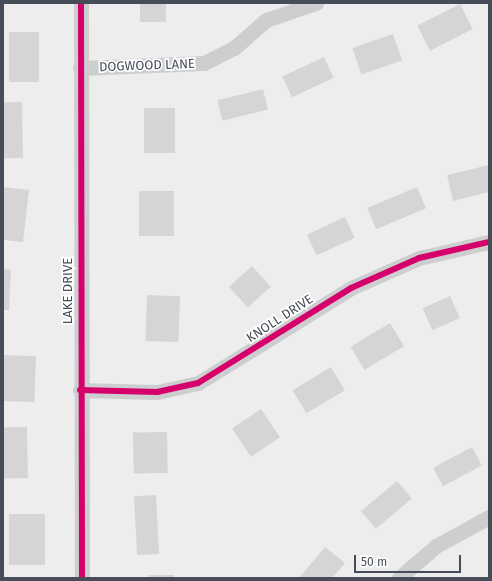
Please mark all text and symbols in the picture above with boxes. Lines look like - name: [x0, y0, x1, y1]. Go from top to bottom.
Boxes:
- street label: DOGWOOD LANE: [99, 57, 195, 75]
- street label: LAKE DRIVE: [60, 258, 76, 324]
- street label: KNOLL DRIVE: [244, 292, 316, 346]
- scale bar: [356, 547, 463, 573]
- text: 50 m: [361, 555, 387, 569]

